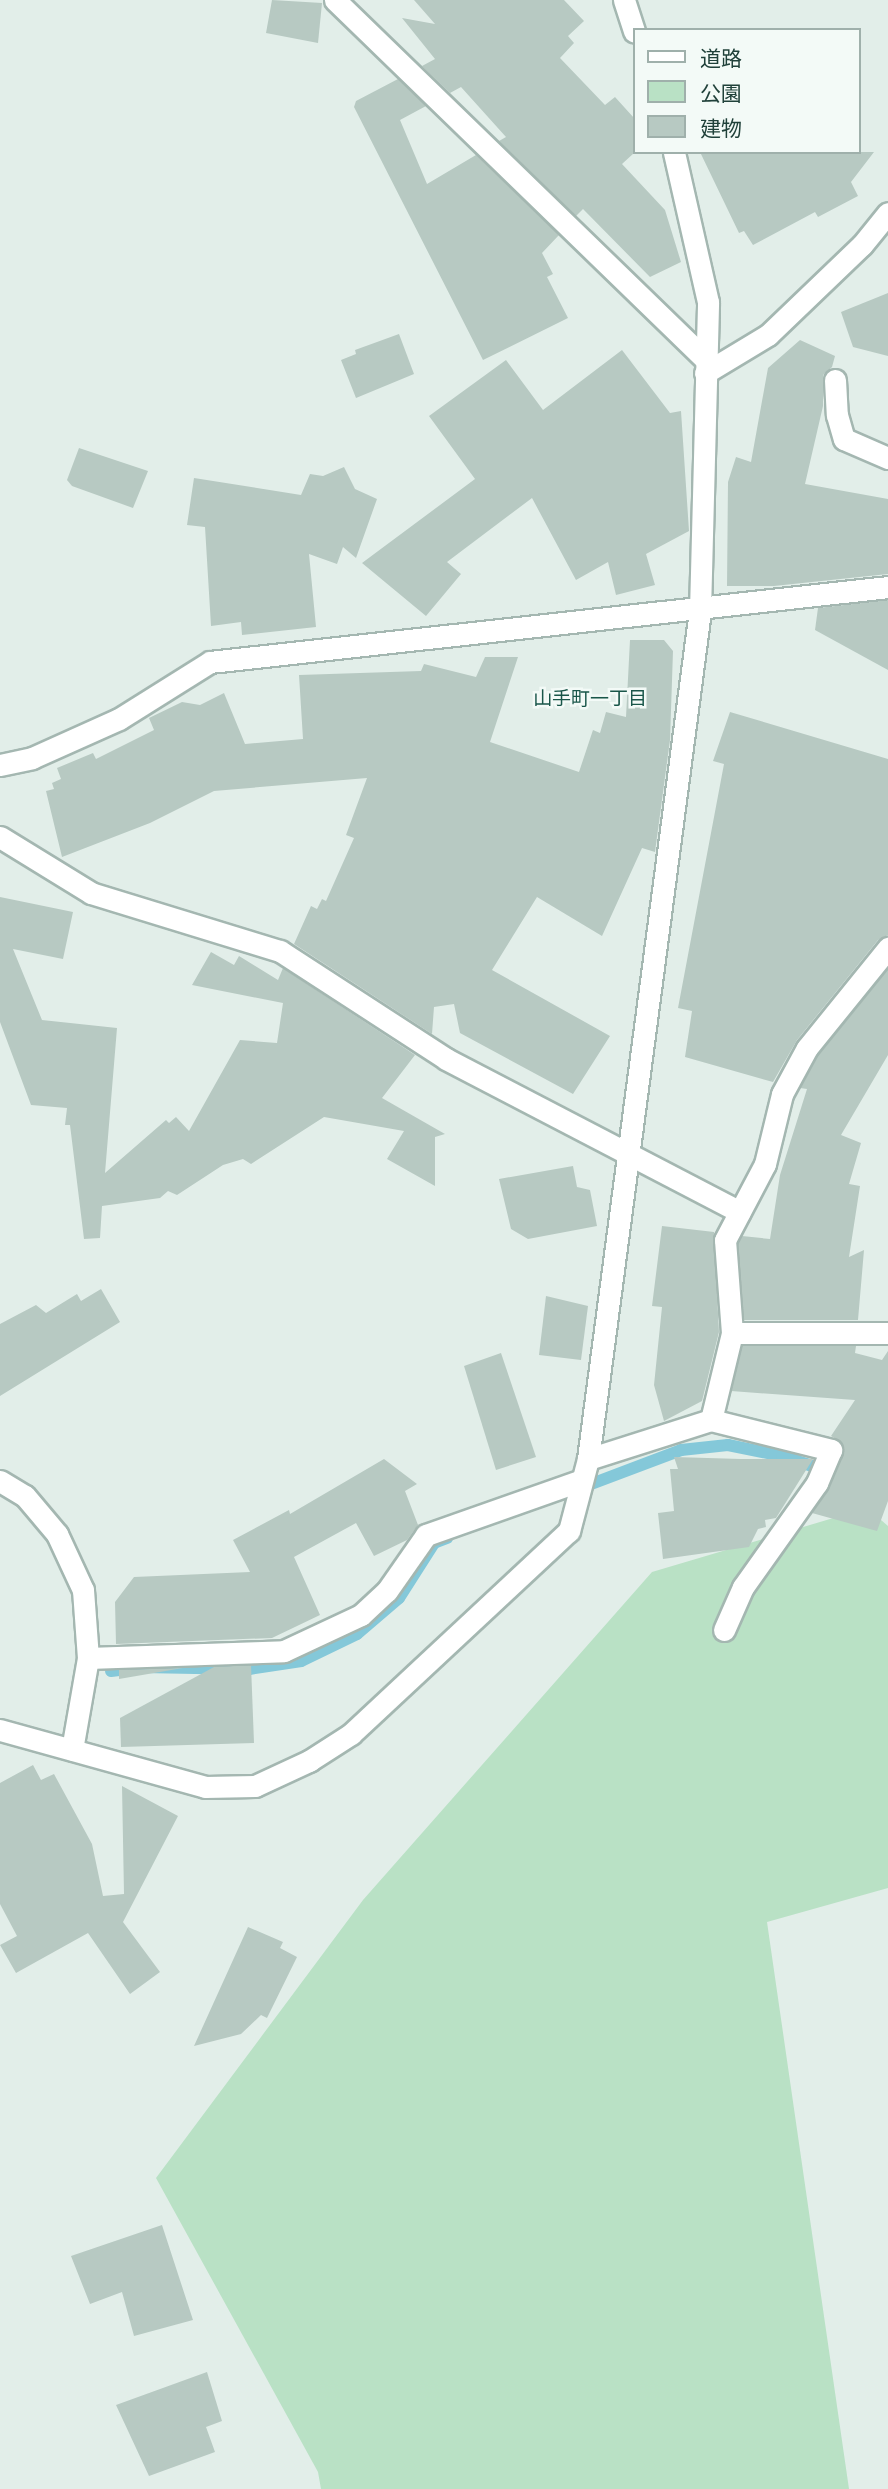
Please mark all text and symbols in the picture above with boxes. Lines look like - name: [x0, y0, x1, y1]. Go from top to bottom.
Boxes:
- legend: [632, 28, 860, 154]
- text: 道路: [700, 45, 742, 71]
- text: 公園: [700, 80, 742, 106]
- text: 建物: [700, 115, 742, 141]
- district label: 山手町一丁目: [533, 688, 647, 710]

